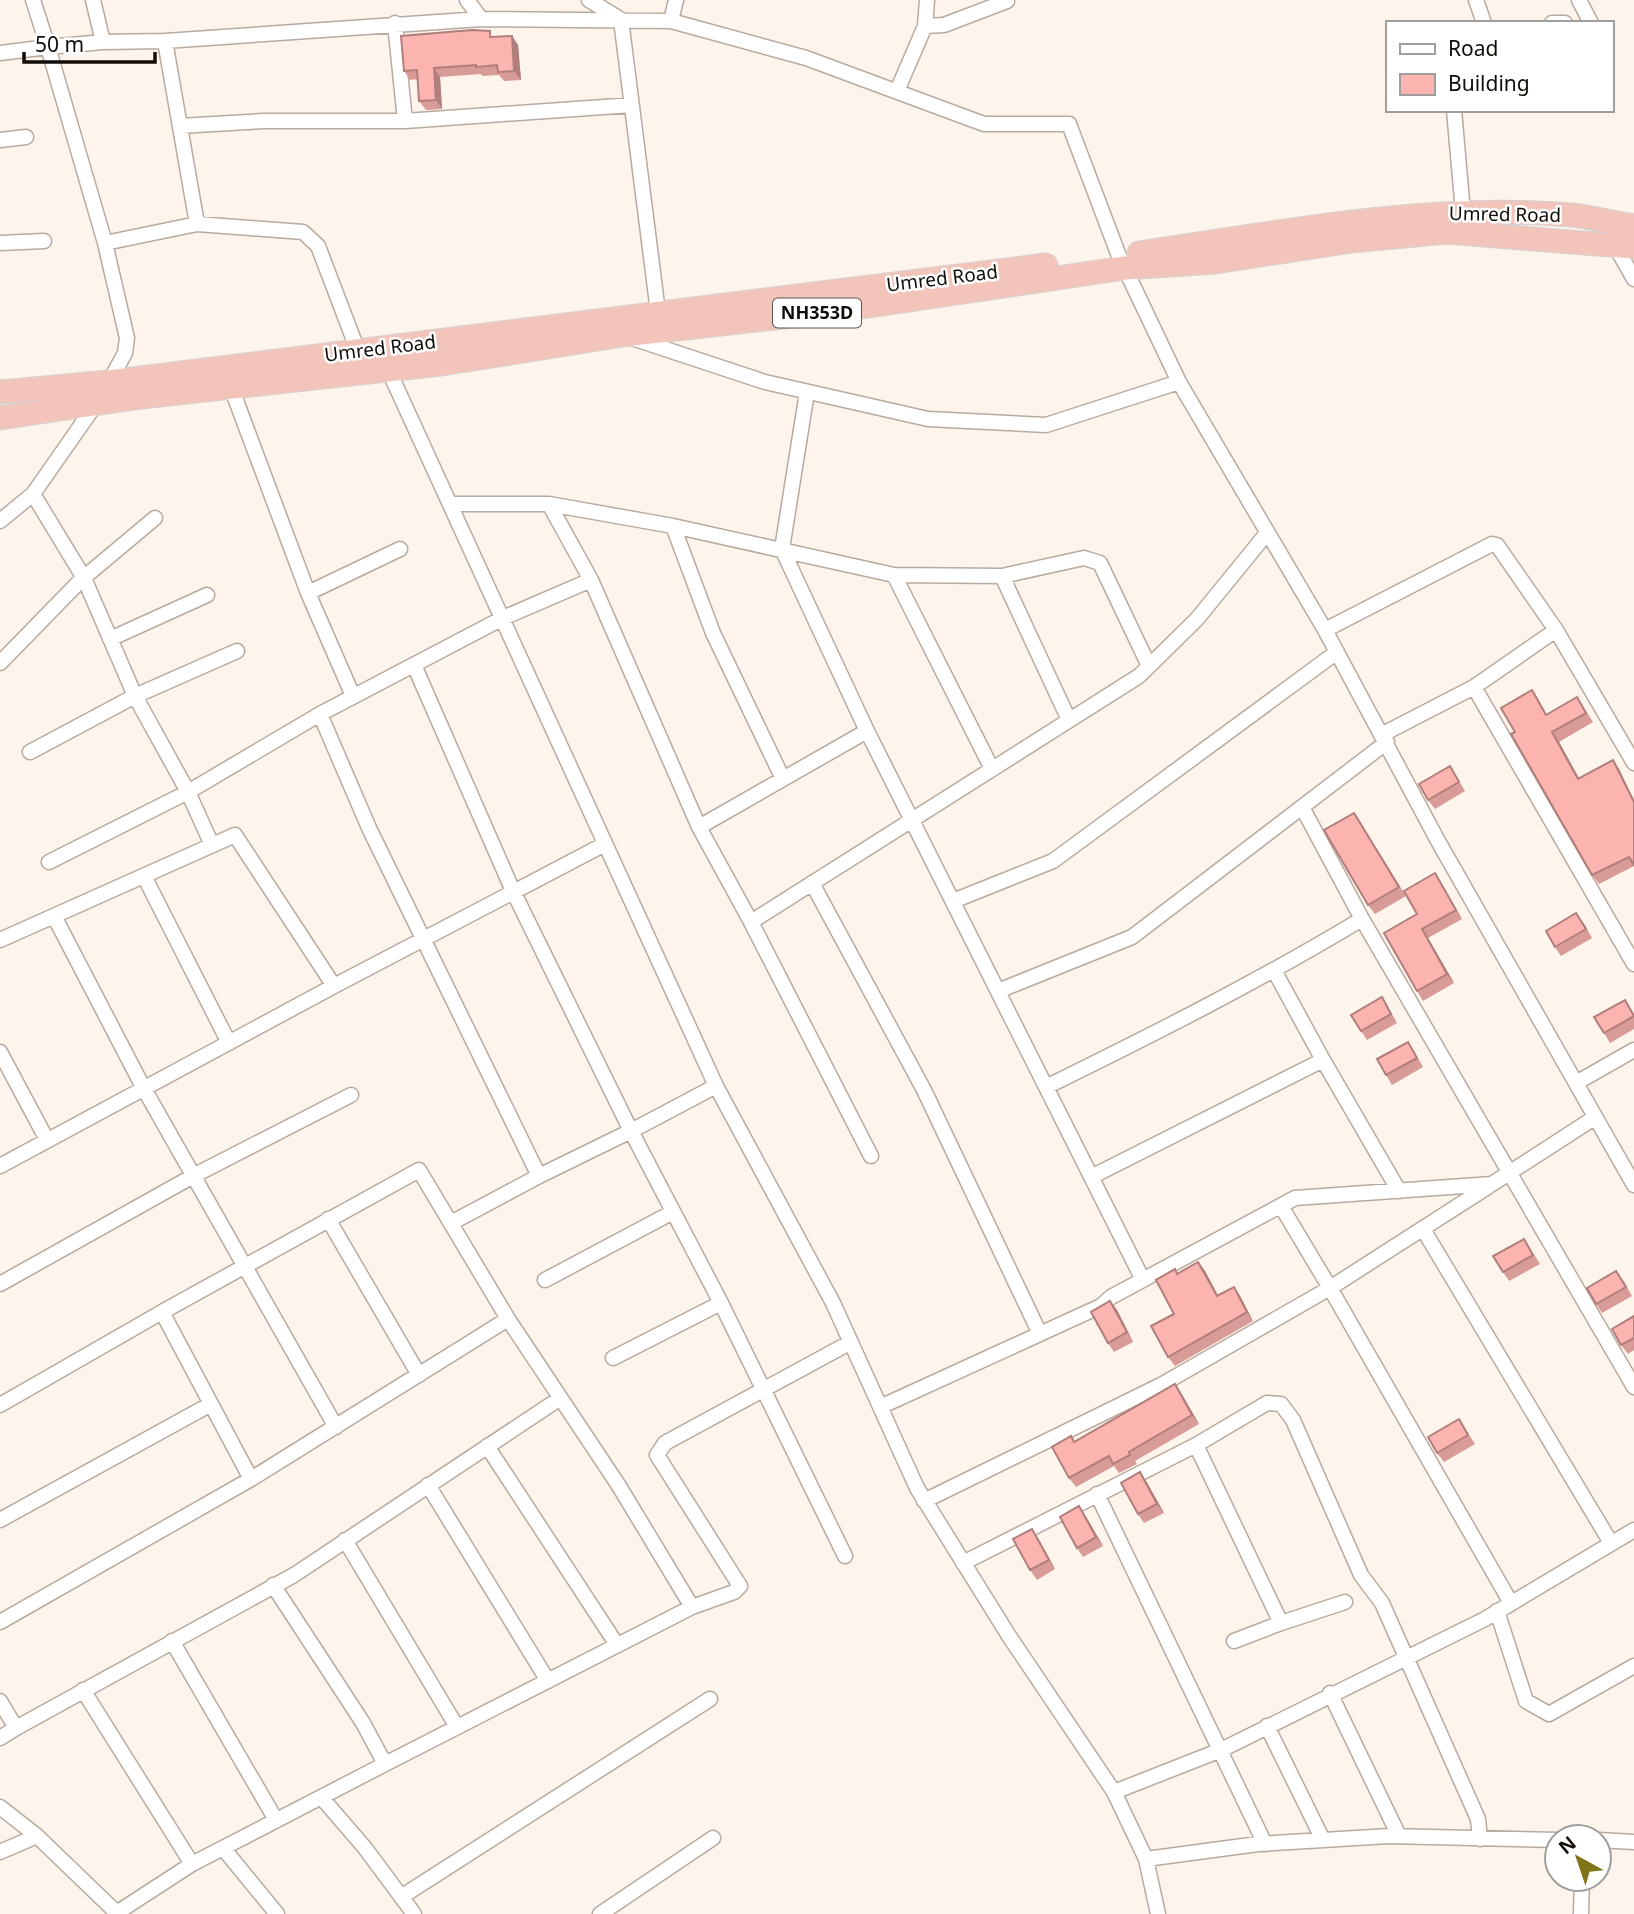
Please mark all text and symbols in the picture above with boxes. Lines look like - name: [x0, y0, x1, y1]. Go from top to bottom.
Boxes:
- scale bar: [24, 21, 156, 65]
- legend: [1386, 21, 1613, 112]
- text: 50 m: [35, 30, 84, 58]
- text: Road: [1448, 34, 1498, 62]
- text: Building: [1448, 69, 1530, 97]
- street label: Umred Road: [1449, 200, 1561, 228]
- street label: Umred Road: [885, 258, 999, 298]
- road number: NH353D: [773, 298, 861, 328]
- street label: Umred Road: [323, 328, 437, 368]
- north arrow: [1543, 1823, 1613, 1893]
- text: N: [1553, 1830, 1581, 1860]

